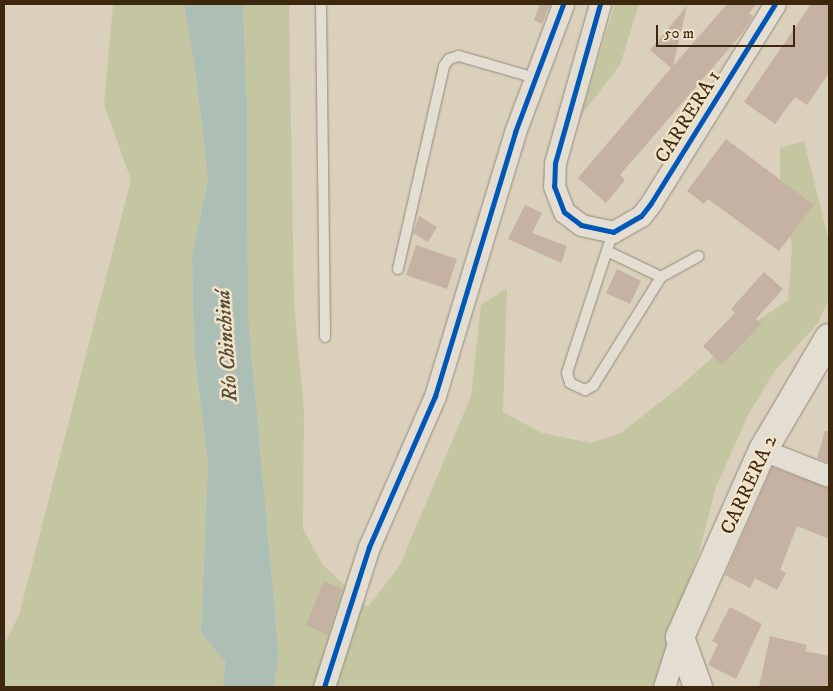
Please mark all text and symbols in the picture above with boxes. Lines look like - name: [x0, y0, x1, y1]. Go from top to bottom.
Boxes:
- scale bar: [658, 15, 797, 47]
- text: 50 m: [664, 24, 694, 43]
- street label: CARRERA 1: [650, 66, 726, 168]
- water label: Río Chinchiná: [211, 289, 243, 403]
- street label: CARRERA 2: [716, 431, 782, 539]

